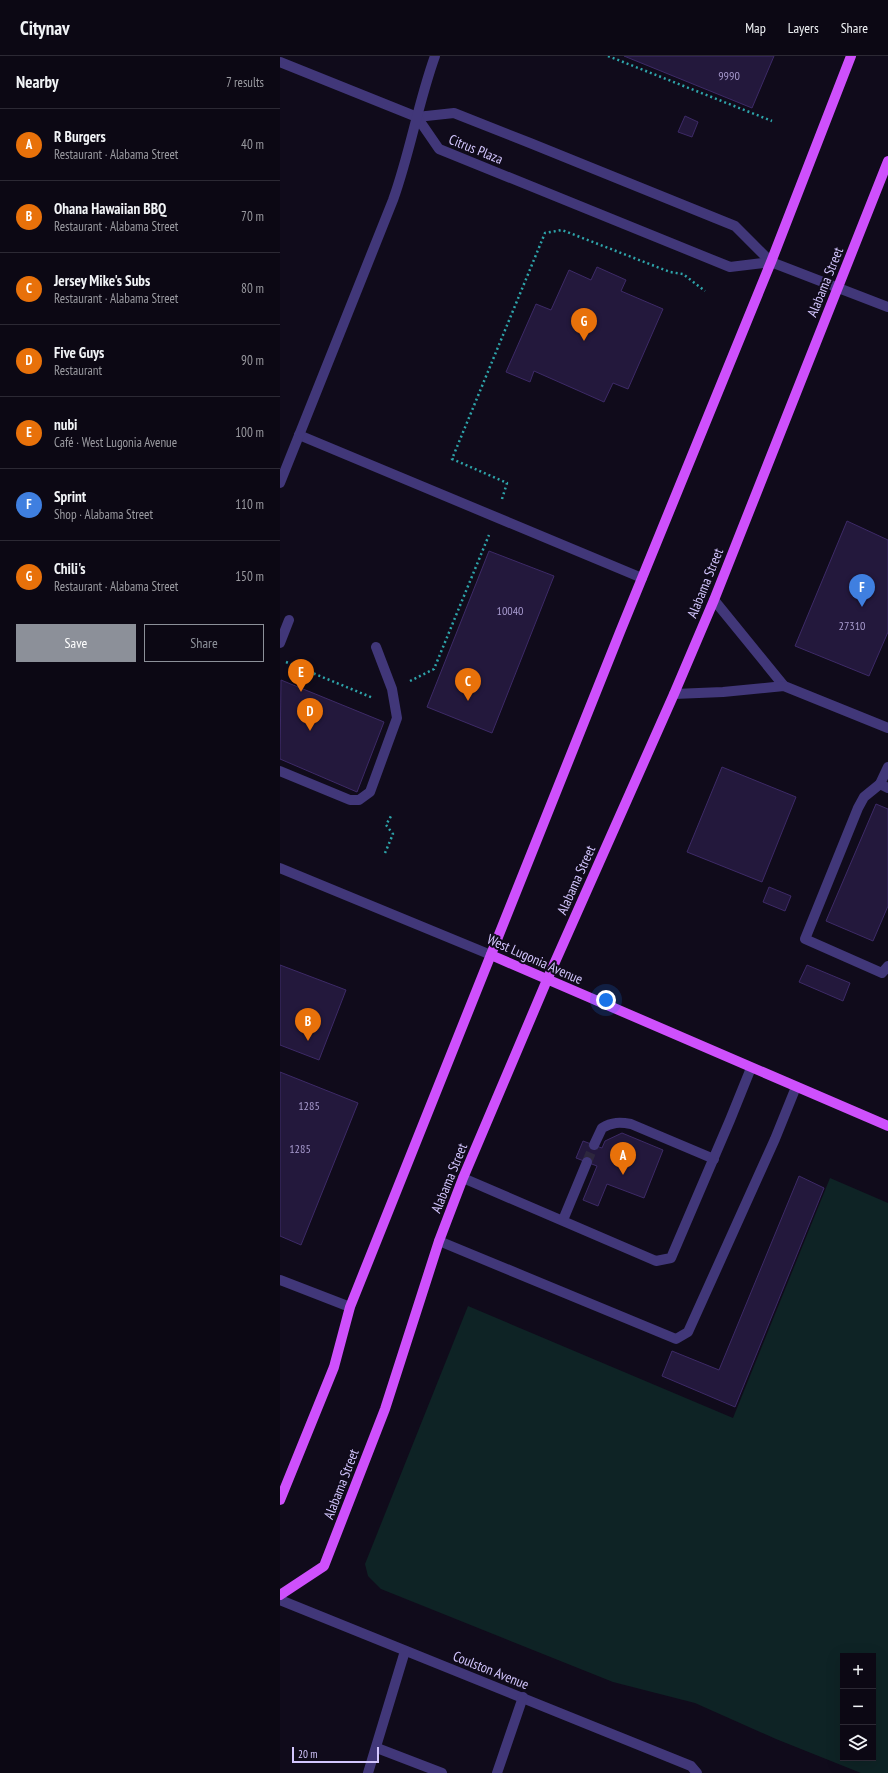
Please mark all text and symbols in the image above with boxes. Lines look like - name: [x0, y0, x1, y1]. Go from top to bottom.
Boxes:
- text: Citynav: [20, 16, 70, 40]
- text: Map: [745, 19, 766, 37]
- text: Layers: [788, 19, 819, 37]
- text: Share: [841, 19, 868, 37]
- house number: 9990: [718, 68, 740, 83]
- text: Nearby: [16, 71, 59, 93]
- text: 7 results: [226, 74, 264, 91]
- text: R Burgers: [54, 127, 106, 146]
- street label: Citrus Plaza: [446, 130, 506, 168]
- text: A: [26, 136, 32, 153]
- text: 40 m: [241, 136, 264, 153]
- text: Restaurant · Alabama Street: [54, 146, 178, 163]
- text: Ohana Hawaiian BBQ: [54, 199, 166, 218]
- text: B: [26, 208, 32, 225]
- text: 70 m: [241, 208, 264, 225]
- text: Restaurant · Alabama Street: [54, 218, 178, 235]
- street label: Alabama Street: [803, 244, 847, 320]
- text: Jersey Mike's Subs: [54, 271, 150, 290]
- text: C: [26, 280, 32, 297]
- text: 80 m: [241, 280, 264, 297]
- text: Restaurant · Alabama Street: [54, 290, 178, 307]
- pin: G: [571, 308, 597, 341]
- text: Five Guys: [54, 343, 104, 362]
- text: D: [26, 352, 32, 369]
- text: 90 m: [241, 352, 264, 369]
- text: Restaurant: [54, 362, 102, 379]
- text: nubi: [54, 415, 77, 434]
- text: E: [26, 424, 32, 441]
- text: 100 m: [235, 424, 264, 441]
- text: Café · West Lugonia Avenue: [54, 434, 177, 451]
- text: Sprint: [54, 487, 86, 506]
- text: F: [26, 496, 32, 513]
- text: 110 m: [235, 496, 264, 513]
- text: Shop · Alabama Street: [54, 506, 153, 523]
- street label: Alabama Street: [683, 545, 727, 621]
- text: Chili's: [54, 559, 86, 578]
- text: G: [26, 568, 32, 585]
- text: 150 m: [235, 568, 264, 585]
- pin: F: [849, 574, 875, 607]
- text: Restaurant · Alabama Street: [54, 578, 178, 595]
- house number: 10040: [496, 603, 524, 618]
- house number: 27310: [838, 618, 866, 633]
- button: Save: [16, 624, 136, 662]
- button: Share: [144, 624, 264, 662]
- pin: E: [288, 659, 314, 692]
- pin: C: [455, 668, 481, 701]
- pin: D: [297, 698, 323, 731]
- street label: Alabama Street: [553, 842, 599, 917]
- street label: West Lugonia Avenue: [484, 930, 586, 988]
- your location: [596, 990, 616, 1010]
- pin: B: [295, 1008, 321, 1041]
- house number: 1285: [298, 1098, 320, 1113]
- street label: Alabama Street: [427, 1140, 471, 1216]
- house number: 1285: [289, 1141, 311, 1156]
- pin: A: [610, 1142, 636, 1175]
- street label: Alabama Street: [319, 1446, 363, 1522]
- street label: Coulston Avenue: [451, 1647, 532, 1693]
- map controls: [840, 1653, 876, 1761]
- button: +: [840, 1653, 876, 1689]
- button: −: [840, 1689, 876, 1725]
- button: layers: [840, 1725, 876, 1761]
- scale bar: [292, 1745, 379, 1764]
- text: 20 m: [298, 1747, 317, 1761]

